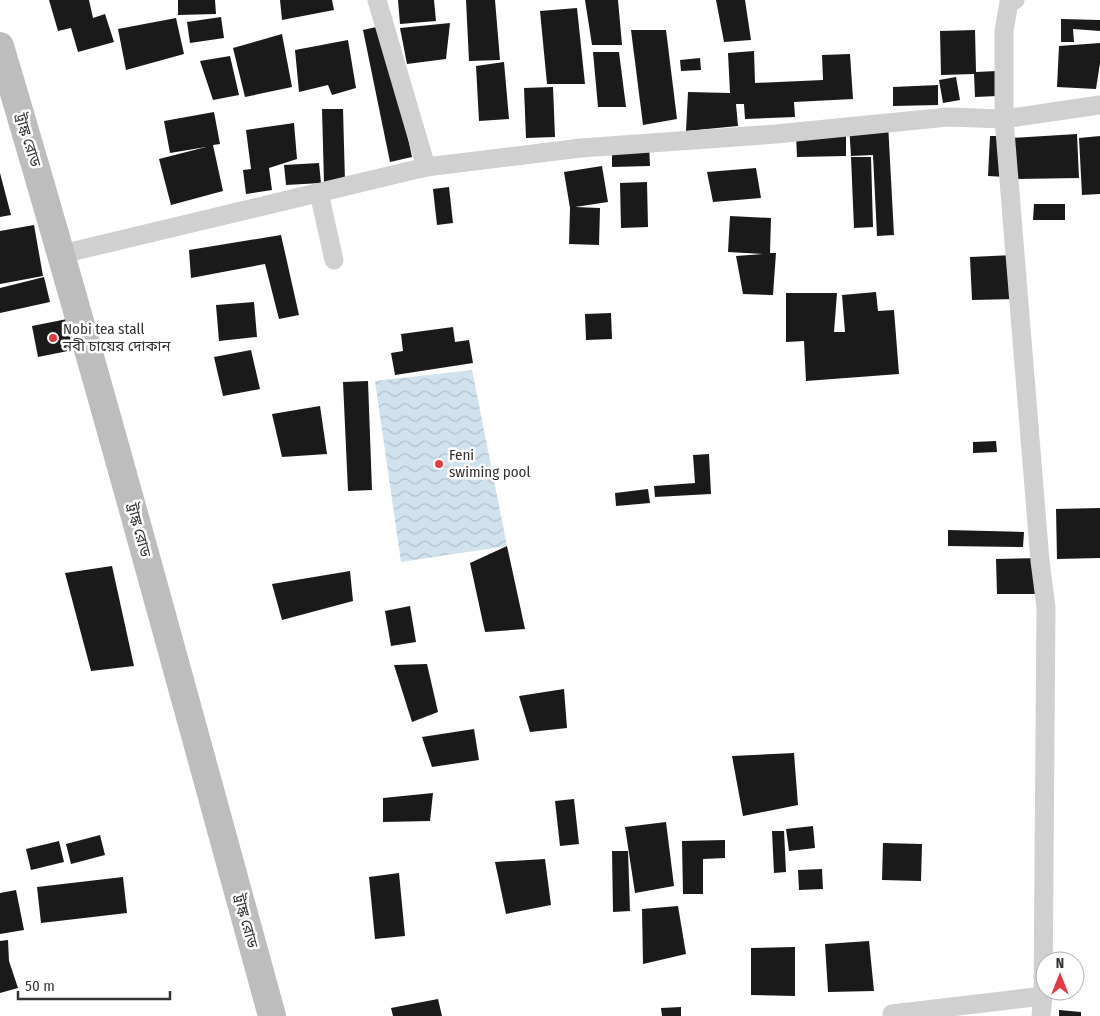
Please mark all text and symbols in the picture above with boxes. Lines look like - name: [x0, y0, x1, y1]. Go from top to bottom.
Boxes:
- street label: ট্রাঙ্ক রোড: [11, 110, 45, 169]
- place label: Nobi tea stall নবী চায়ের দোকান: [62, 320, 172, 355]
- marker: Nobi tea stall নবী চায়ের দোকান: [47, 332, 59, 344]
- place label: Feni swiming pool: [449, 446, 530, 481]
- marker: Feni swiming pool: [433, 458, 445, 470]
- street label: ট্রাঙ্ক রোড: [123, 500, 155, 559]
- street label: ট্রাঙ্ক রোড: [230, 891, 262, 950]
- north arrow: [1035, 951, 1085, 1001]
- text: N: [1056, 955, 1064, 972]
- scale bar: [18, 968, 170, 1000]
- text: 50 m: [25, 977, 55, 995]

